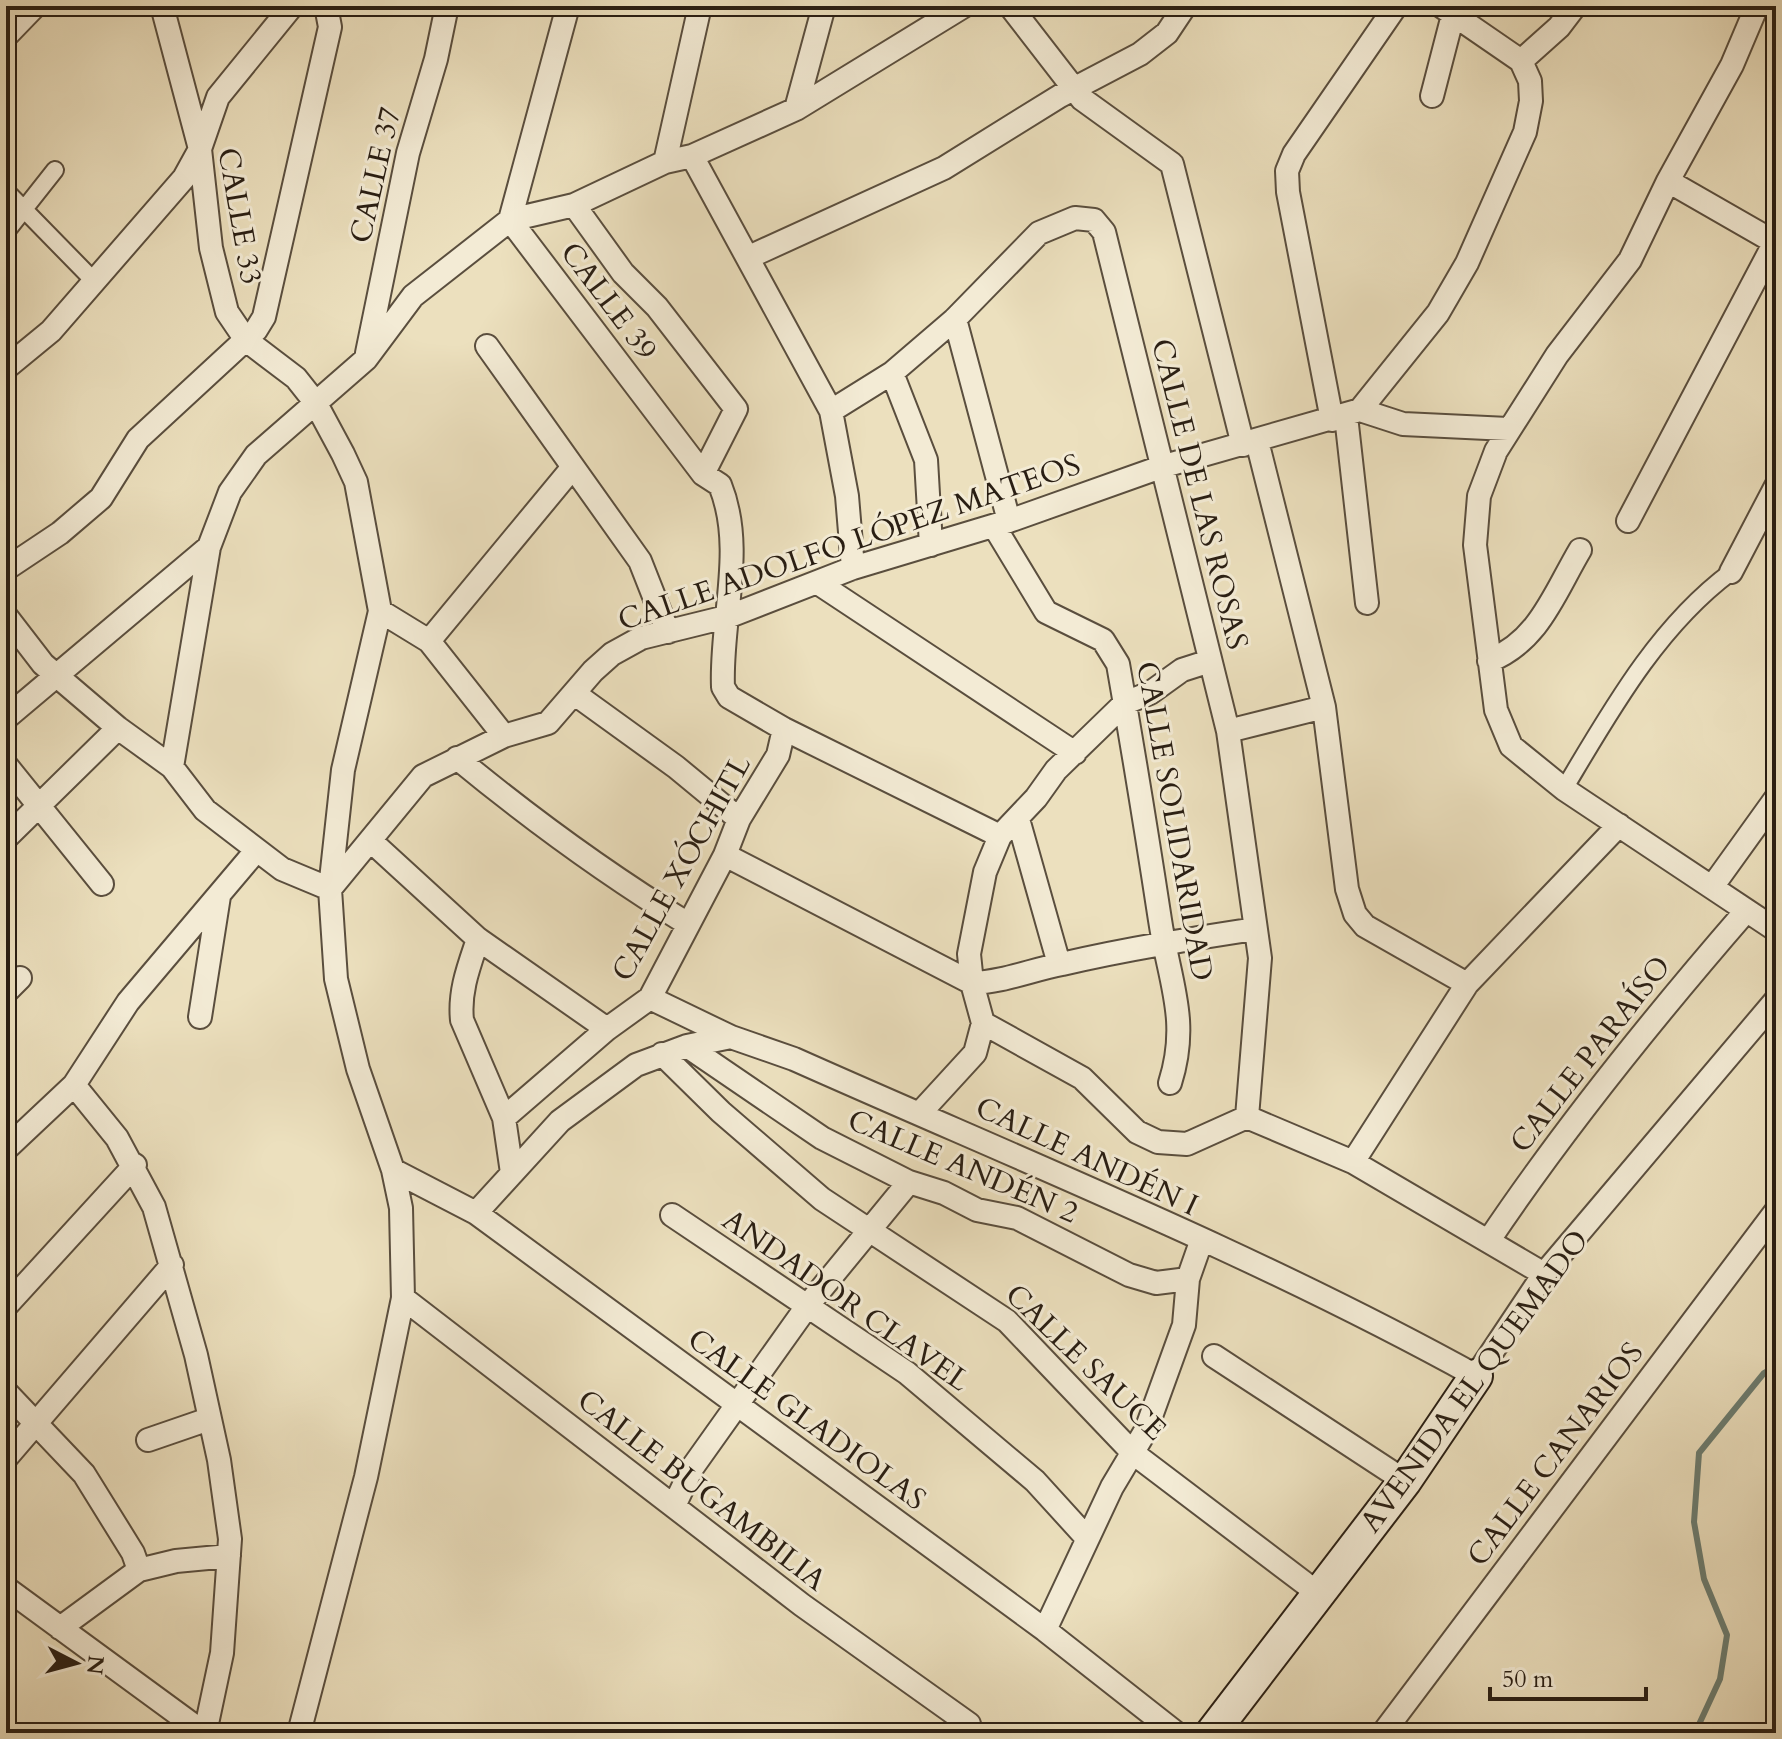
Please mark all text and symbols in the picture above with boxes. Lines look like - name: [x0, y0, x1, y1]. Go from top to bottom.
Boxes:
- street label: CALLE 37: [340, 103, 411, 247]
- street label: CALLE 33: [207, 145, 272, 288]
- street label: CALLE 39: [551, 234, 666, 369]
- street label: CALLE DE LAS ROSAS: [1141, 334, 1258, 654]
- street label: CALLE ADOLFO LÓPEZ MATEOS: [613, 444, 1086, 641]
- street label: CALLE SOLIDARIDAD: [1126, 658, 1223, 984]
- street label: CALLE XÓCHITL: [602, 747, 761, 989]
- street label: CALLE PARAÍSO: [1500, 947, 1680, 1161]
- street label: CALLE ANDÉN I: [969, 1087, 1205, 1226]
- street label: CALLE ANDÉN 2: [842, 1100, 1084, 1233]
- street label: ANDADOR CLAVEL: [714, 1200, 978, 1402]
- street label: AVENIDA EL QUEMADO: [1351, 1222, 1598, 1541]
- street label: CALLE SAUCE: [996, 1275, 1175, 1450]
- street label: CALLE GLADIOLAS: [679, 1319, 934, 1520]
- street label: CALLE CANARIOS: [1458, 1334, 1653, 1575]
- street label: CALLE BUGAMBILIA: [569, 1380, 835, 1601]
- north arrow: [36, 1623, 116, 1703]
- scale bar: [1490, 1651, 1646, 1701]
- text: N: [79, 1654, 111, 1676]
- text: 50 m: [1502, 1663, 1554, 1696]

